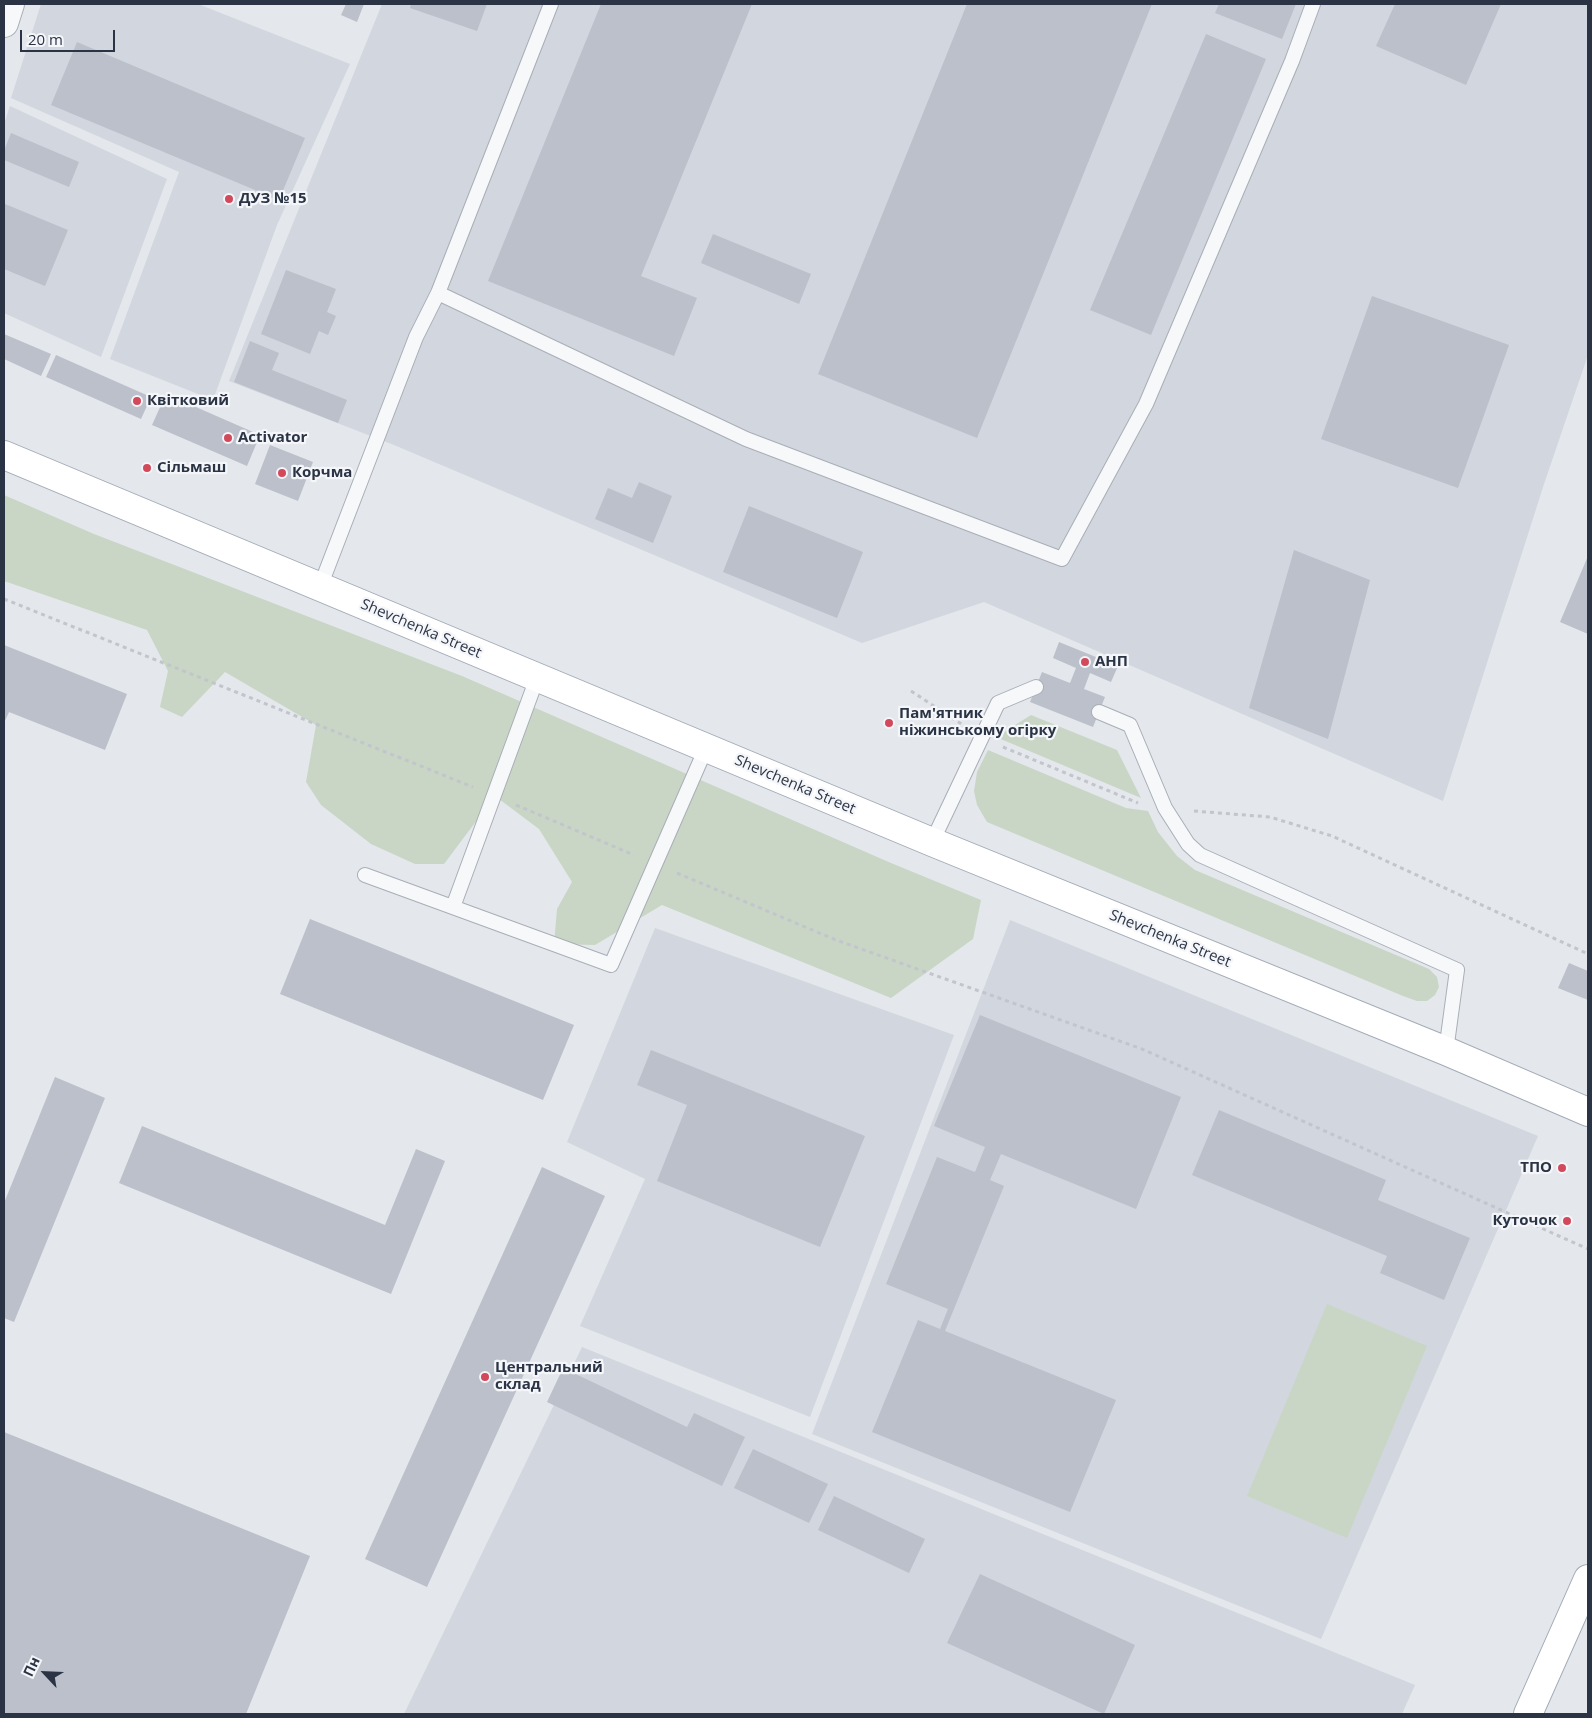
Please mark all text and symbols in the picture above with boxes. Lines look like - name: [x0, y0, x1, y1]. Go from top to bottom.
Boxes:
- scale bar: [22, 20, 118, 52]
- text: 20 m: [28, 29, 63, 49]
- place label: ДУЗ №15: [239, 190, 307, 208]
- marker: ДУЗ №15: [223, 193, 235, 205]
- place label: Квітковий: [147, 392, 229, 410]
- marker: Квітковий: [131, 395, 143, 407]
- place label: Activator: [238, 429, 307, 447]
- marker: Activator: [222, 432, 234, 444]
- place label: Сільмаш: [157, 459, 226, 477]
- marker: Сільмаш: [141, 462, 153, 474]
- place label: Корчма: [292, 464, 352, 482]
- marker: Корчма: [276, 467, 288, 479]
- street label: Shevchenka Street: [358, 595, 484, 663]
- place label: АНП: [1095, 653, 1128, 671]
- marker: АНП: [1079, 656, 1091, 668]
- place label: Пам'ятник ніжинському огірку: [899, 705, 1056, 740]
- marker: Пам'ятник ніжинському огірку: [883, 717, 895, 729]
- street label: Shevchenka Street: [732, 751, 858, 819]
- street label: Shevchenka Street: [1107, 906, 1233, 972]
- place label: ТПО: [1520, 1159, 1552, 1177]
- marker: ТПО: [1556, 1162, 1568, 1174]
- place label: Куточок: [1492, 1212, 1557, 1230]
- marker: Куточок: [1561, 1215, 1573, 1227]
- place label: Центральний склад: [495, 1359, 603, 1394]
- marker: Центральний склад: [479, 1371, 491, 1383]
- north arrow: [20, 1648, 70, 1698]
- text: Пн: [18, 1654, 44, 1679]

